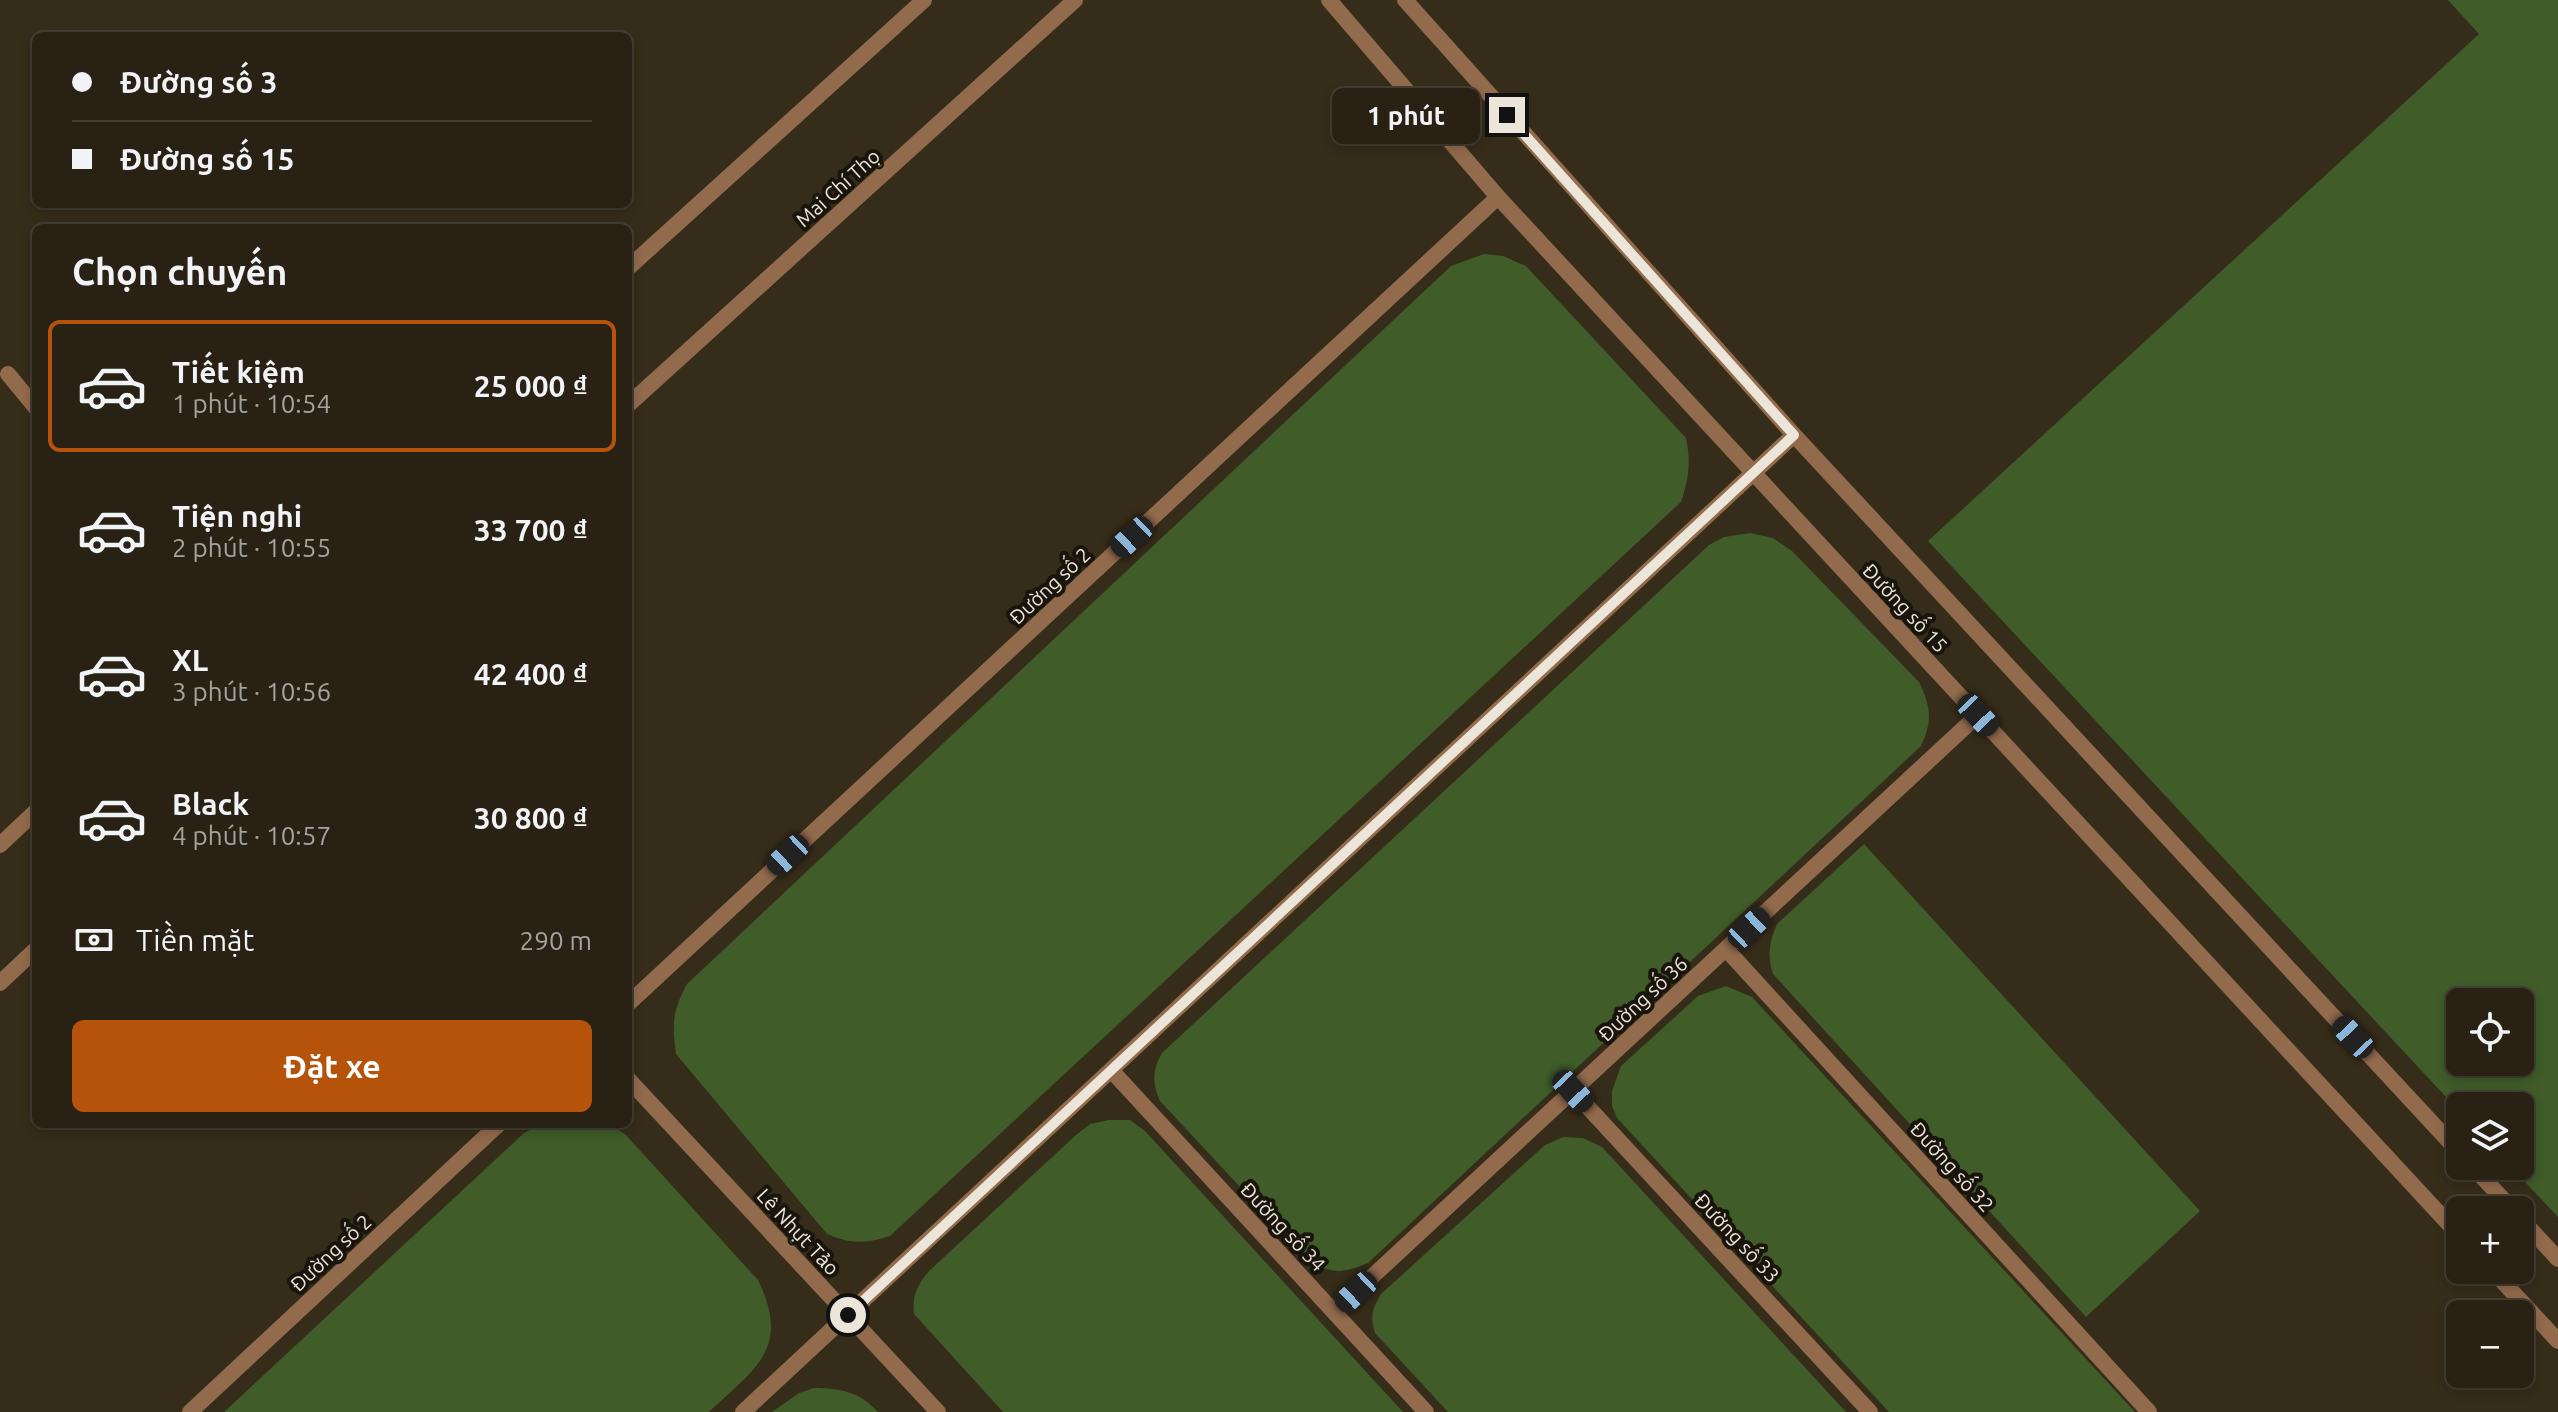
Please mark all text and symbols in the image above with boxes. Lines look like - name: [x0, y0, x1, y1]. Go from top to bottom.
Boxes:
- text: Đường số 3: [120, 65, 277, 99]
- callout: 1 phút: [1331, 87, 1479, 143]
- route end: [1489, 97, 1525, 133]
- text: 1 phút: [1367, 101, 1445, 130]
- text: Đường số 15: [120, 142, 294, 176]
- street label: Mai Chí Thọ: [791, 144, 884, 231]
- text: Chọn chuyến: [72, 251, 287, 292]
- icon: car: [76, 350, 148, 422]
- text: Tiết kiệm: [172, 355, 305, 389]
- text: 25 000 ₫: [474, 369, 588, 403]
- text: 1 phút · 10:54: [172, 389, 331, 418]
- icon: car: [76, 494, 148, 566]
- text: Tiện nghi: [172, 499, 302, 533]
- car: [1106, 512, 1158, 562]
- text: 33 700 ₫: [474, 513, 588, 547]
- text: 2 phút · 10:55: [172, 533, 331, 562]
- street label: Đường số 2: [1003, 540, 1095, 629]
- street label: Đường số 15: [1858, 557, 1954, 657]
- icon: car: [76, 638, 148, 710]
- text: XL: [172, 643, 208, 677]
- text: 42 400 ₫: [474, 657, 588, 691]
- text: 3 phút · 10:56: [172, 677, 331, 706]
- car: [1953, 689, 2003, 741]
- icon: car: [76, 782, 148, 854]
- text: Black: [172, 787, 249, 821]
- text: 30 800 ₫: [474, 801, 588, 835]
- text: 4 phút · 10:57: [172, 821, 331, 850]
- car: [762, 830, 814, 880]
- car: [1723, 903, 1775, 953]
- icon: cash: [72, 918, 116, 962]
- text: Tiền mặt: [136, 923, 254, 957]
- text: 290 m: [520, 926, 592, 955]
- street label: Đường số 36: [1592, 950, 1692, 1046]
- map controls: [2446, 988, 2534, 1388]
- button: locate: [2446, 988, 2534, 1076]
- car: [2328, 1011, 2378, 1063]
- button: Đặt xe: [72, 1020, 592, 1112]
- car: [1548, 1065, 1598, 1117]
- button: layers: [2446, 1092, 2534, 1180]
- street label: Đường số 32: [1906, 1115, 2001, 1216]
- street label: Đường số 34: [1236, 1176, 1332, 1276]
- street label: Lê Nhựt Tảo: [753, 1184, 844, 1280]
- street label: Đường số 33: [1690, 1187, 1786, 1287]
- button: +: [2446, 1196, 2534, 1284]
- street label: Đường số 2: [284, 1207, 376, 1296]
- car: [1330, 1267, 1382, 1317]
- route start: [830, 1297, 866, 1333]
- button: −: [2446, 1300, 2534, 1388]

